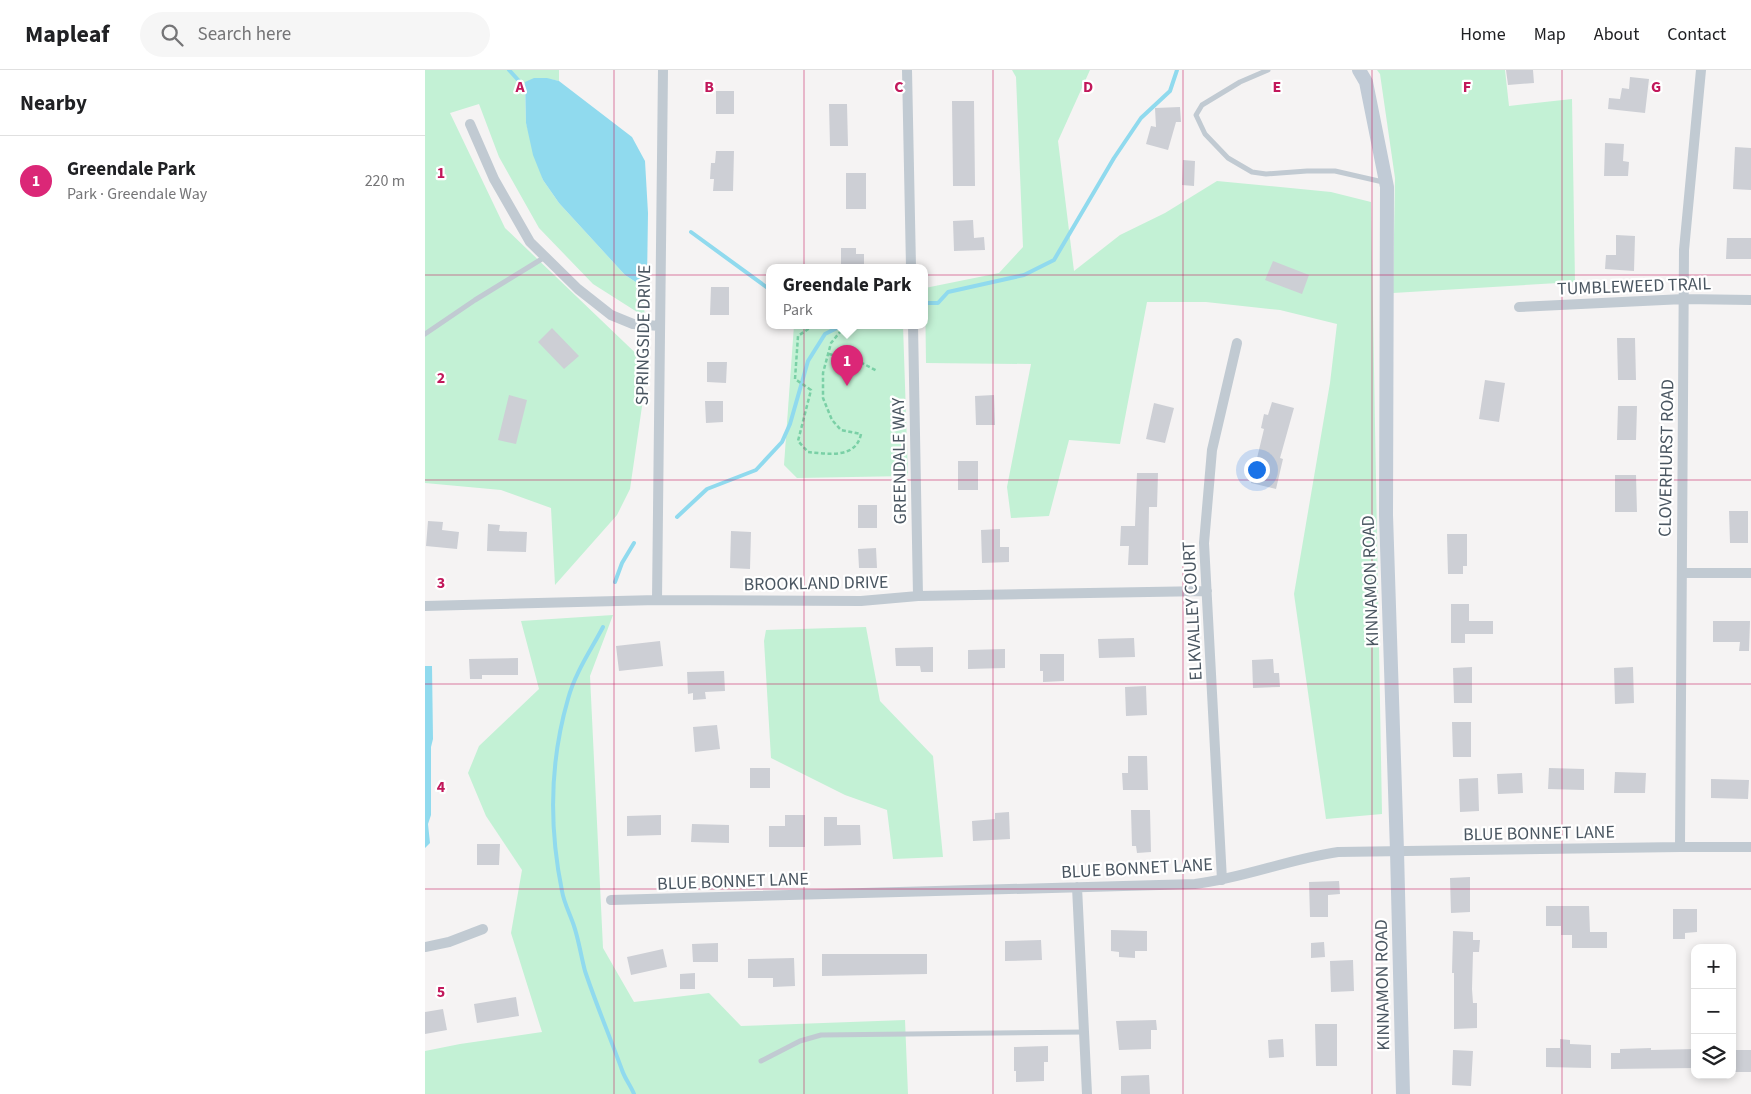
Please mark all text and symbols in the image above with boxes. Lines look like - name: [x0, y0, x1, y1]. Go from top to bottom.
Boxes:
- search box: [140, 12, 490, 57]
- text: Mapleaf: [25, 17, 110, 52]
- icon: search: [158, 21, 186, 49]
- text: Search here: [198, 21, 291, 48]
- text: Home: [1460, 22, 1506, 47]
- text: Map: [1534, 22, 1566, 47]
- text: About: [1594, 22, 1639, 47]
- text: Contact: [1667, 22, 1726, 47]
- text: A: [514, 76, 525, 98]
- text: B: [704, 76, 714, 98]
- text: C: [894, 76, 904, 98]
- text: D: [1083, 76, 1093, 98]
- text: E: [1273, 76, 1281, 98]
- text: F: [1463, 76, 1471, 98]
- text: G: [1651, 76, 1661, 98]
- text: Nearby: [20, 88, 87, 118]
- text: Greendale Park: [67, 156, 196, 183]
- text: 1: [437, 162, 445, 184]
- text: 1: [32, 170, 40, 192]
- text: 220 m: [365, 170, 405, 192]
- text: Park · Greendale Way: [67, 183, 207, 205]
- street label: SPRINGSIDE DRIVE: [630, 264, 657, 406]
- popup: [766, 264, 928, 329]
- street label: TUMBLEWEED TRAIL: [1557, 271, 1712, 302]
- text: Greendale Park: [783, 272, 911, 299]
- text: Park: [783, 299, 813, 321]
- pin: 1: [831, 345, 863, 386]
- text: 2: [437, 367, 445, 389]
- street label: CLOVERHURST ROAD: [1653, 379, 1680, 537]
- street label: GREENDALE WAY: [886, 397, 913, 525]
- your location: [1244, 457, 1270, 483]
- street label: KINNAMON ROAD: [1356, 515, 1385, 647]
- street label: ELKVALLEY COURT: [1176, 540, 1209, 681]
- street label: BROOKLAND DRIVE: [743, 570, 889, 597]
- text: 3: [437, 572, 445, 594]
- text: 4: [437, 776, 446, 798]
- street label: BLUE BONNET LANE: [1463, 820, 1615, 847]
- street label: BLUE BONNET LANE: [1061, 852, 1213, 885]
- street label: BLUE BONNET LANE: [657, 866, 809, 897]
- street label: KINNAMON ROAD: [1369, 919, 1396, 1051]
- map controls: [1691, 944, 1736, 1079]
- button: +: [1691, 944, 1736, 989]
- text: 5: [437, 981, 445, 1003]
- button: −: [1691, 989, 1736, 1034]
- button: layers: [1691, 1034, 1736, 1079]

